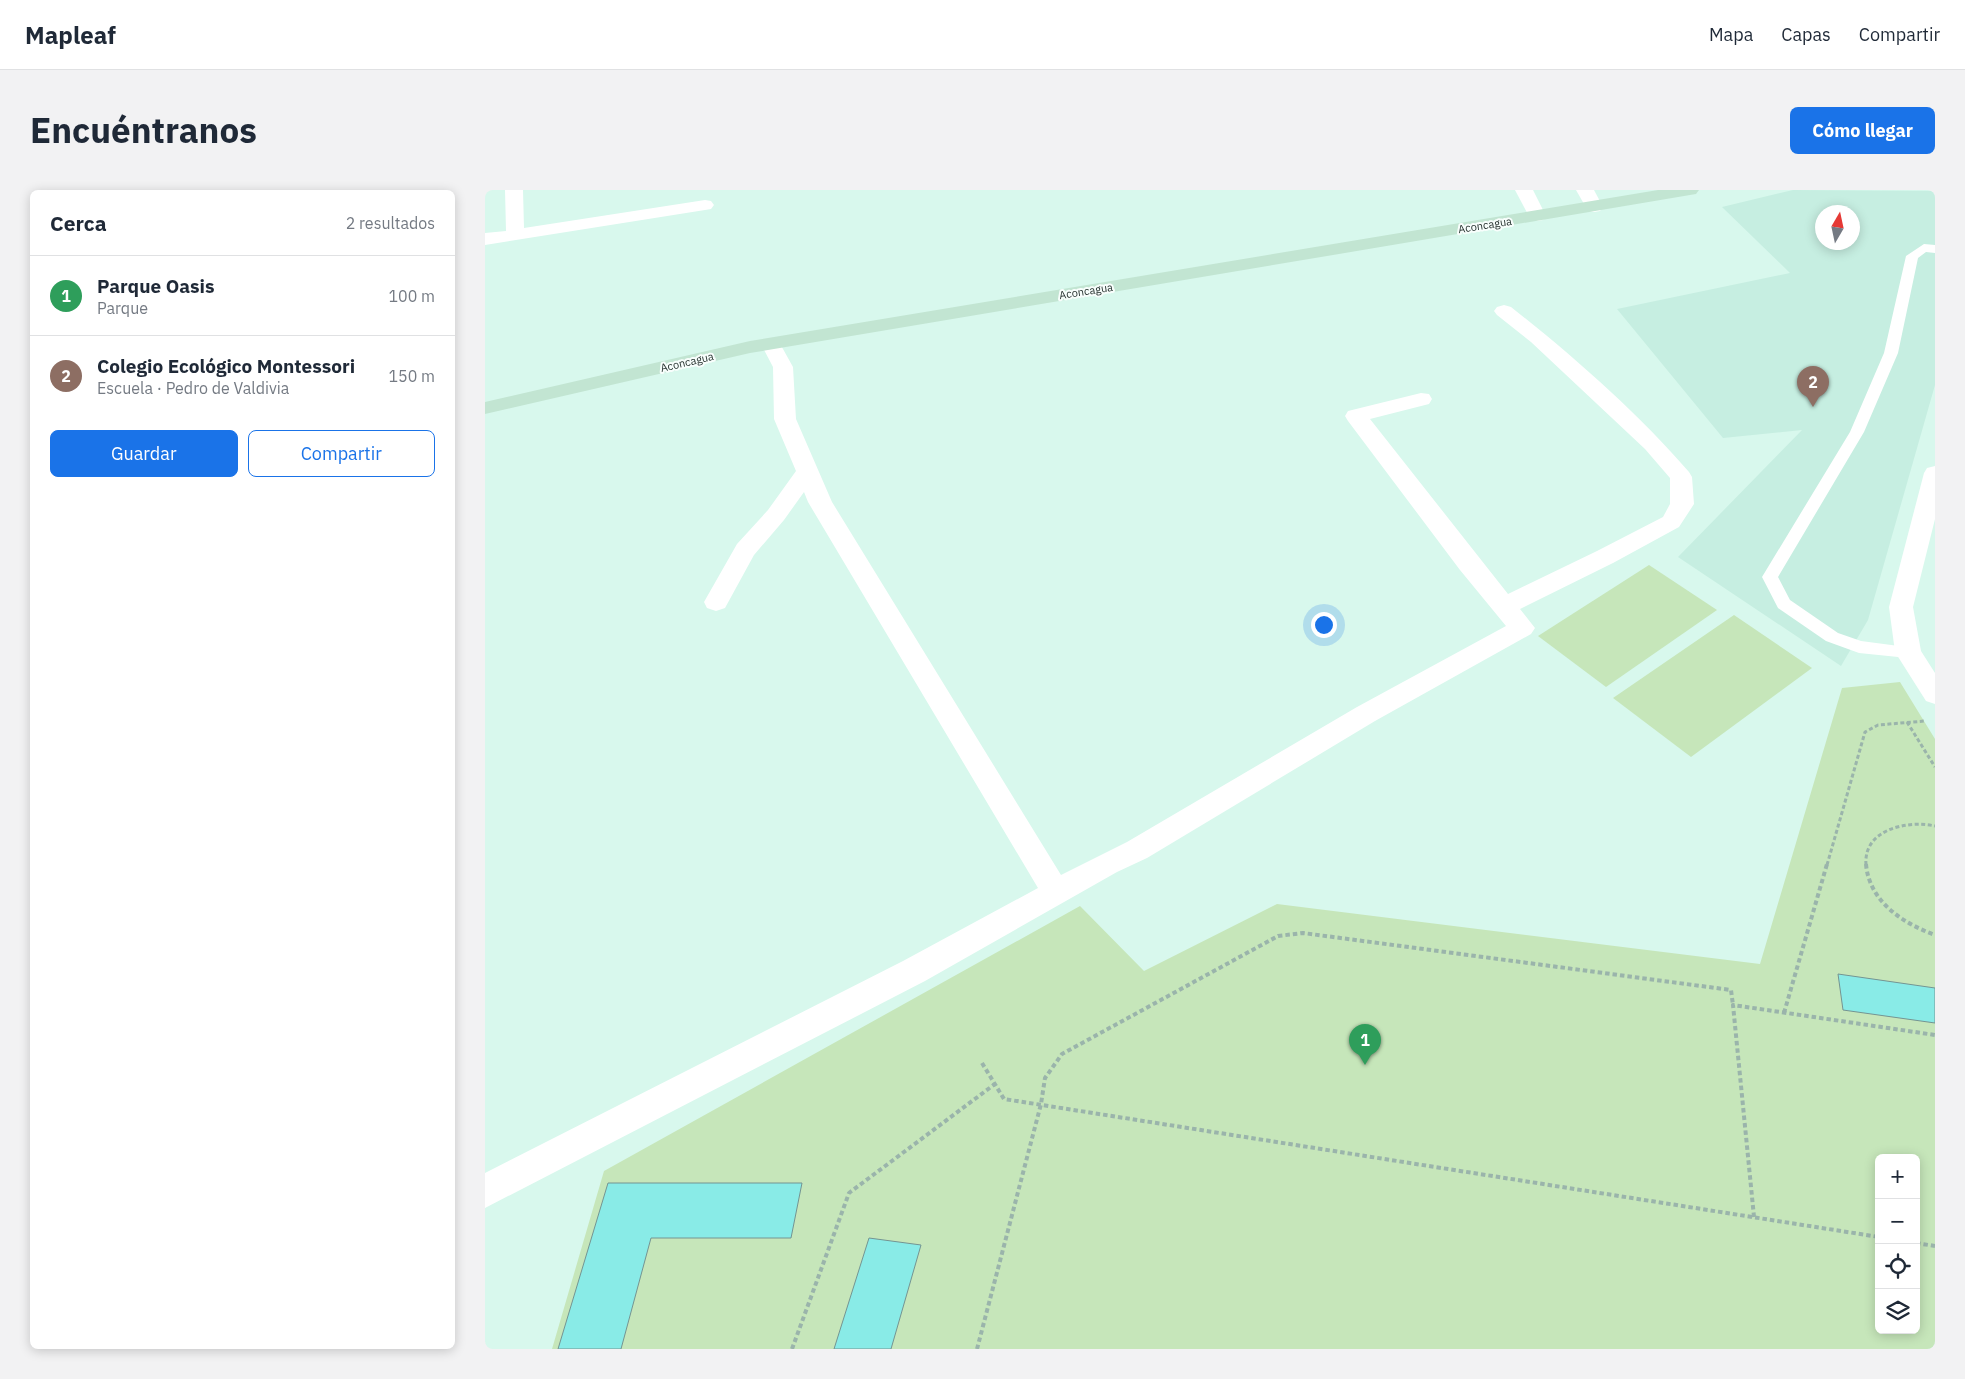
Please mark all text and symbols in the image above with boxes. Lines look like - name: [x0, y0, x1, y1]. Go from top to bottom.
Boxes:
- text: Mapleaf: [25, 19, 116, 51]
- text: Mapa: [1709, 23, 1753, 46]
- text: Capas: [1781, 23, 1831, 46]
- text: Compartir: [1859, 23, 1940, 46]
- text: Encuéntranos: [30, 107, 257, 153]
- button: Cómo llegar: [1790, 107, 1935, 154]
- north arrow: [1815, 205, 1860, 250]
- text: Cerca: [50, 209, 107, 237]
- text: 2 resultados: [346, 213, 435, 233]
- street label: Aconcagua: [1457, 214, 1513, 236]
- text: Parque Oasis: [97, 274, 215, 298]
- street label: Aconcagua: [1058, 280, 1114, 302]
- text: 1: [61, 286, 71, 306]
- text: 100 m: [388, 286, 435, 306]
- text: Parque: [97, 298, 148, 318]
- street label: Aconcagua: [659, 349, 715, 375]
- text: Colegio Ecológico Montessori: [97, 354, 355, 378]
- text: 2: [61, 366, 71, 386]
- text: 150 m: [388, 366, 435, 386]
- pin: 2: [1797, 366, 1829, 407]
- text: Escuela · Pedro de Valdivia: [97, 378, 289, 398]
- button: Guardar: [50, 430, 238, 477]
- button: Compartir: [248, 430, 435, 477]
- your location: [1311, 612, 1337, 638]
- pin: 1: [1349, 1024, 1381, 1065]
- map controls: [1875, 1154, 1920, 1334]
- button: +: [1875, 1154, 1920, 1199]
- button: −: [1875, 1199, 1920, 1244]
- button: locate: [1875, 1244, 1920, 1289]
- button: layers: [1875, 1289, 1920, 1334]

